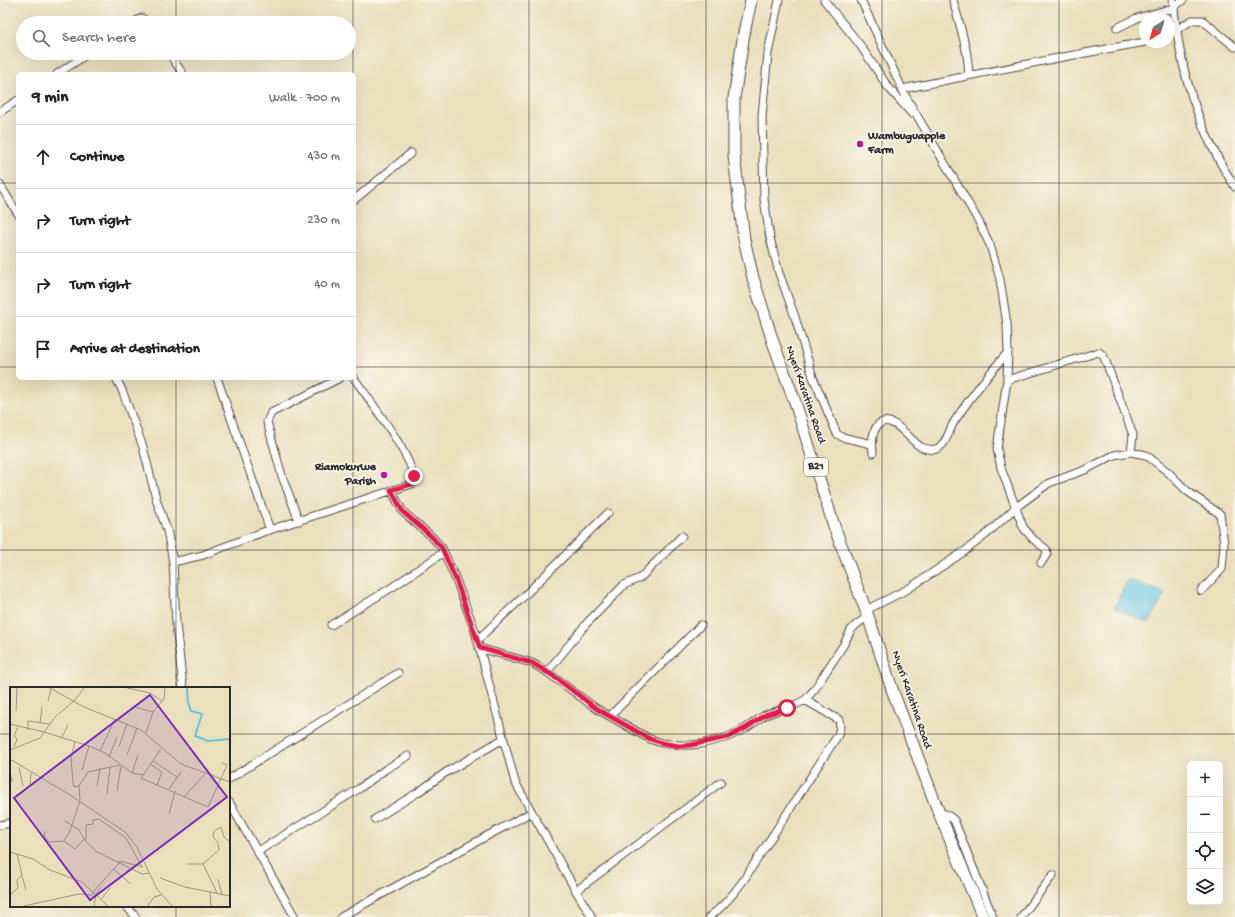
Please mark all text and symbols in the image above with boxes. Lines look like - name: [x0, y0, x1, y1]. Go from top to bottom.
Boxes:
- north arrow: [1139, 12, 1175, 48]
- search box: [16, 16, 356, 60]
- icon: search: [30, 27, 52, 49]
- text: Search here: [62, 29, 136, 47]
- text: 9 min: [32, 88, 68, 108]
- text: Walk · 700 m: [269, 91, 340, 106]
- place label: Wambuguapple Farm: [867, 130, 946, 158]
- marker: Wambuguapple Farm: [855, 139, 865, 149]
- icon: ahead: [32, 146, 54, 168]
- text: Continue: [70, 148, 124, 166]
- text: 430 m: [307, 149, 340, 164]
- icon: right: [32, 210, 54, 232]
- text: Turn right: [70, 212, 130, 230]
- text: 230 m: [307, 213, 340, 228]
- icon: right: [32, 274, 54, 296]
- text: Turn right: [70, 276, 130, 294]
- text: 40 m: [314, 277, 340, 292]
- icon: arrive: [32, 338, 54, 360]
- text: Arrive at destination: [70, 340, 200, 358]
- street label: Nyeri Karatina Road: [782, 344, 829, 447]
- road number: B21: [804, 458, 828, 476]
- place label: Riamokurwe Parish: [314, 461, 377, 489]
- route end: [405, 467, 423, 485]
- marker: Riamokurwe Parish: [379, 470, 389, 480]
- street label: Nyeri Karatina Road: [888, 649, 935, 752]
- inset map: [10, 687, 230, 907]
- route start: [778, 699, 796, 717]
- map controls: [1187, 761, 1223, 905]
- button: +: [1187, 761, 1223, 797]
- button: −: [1187, 797, 1223, 833]
- button: locate: [1187, 833, 1223, 869]
- button: layers: [1187, 869, 1223, 905]

